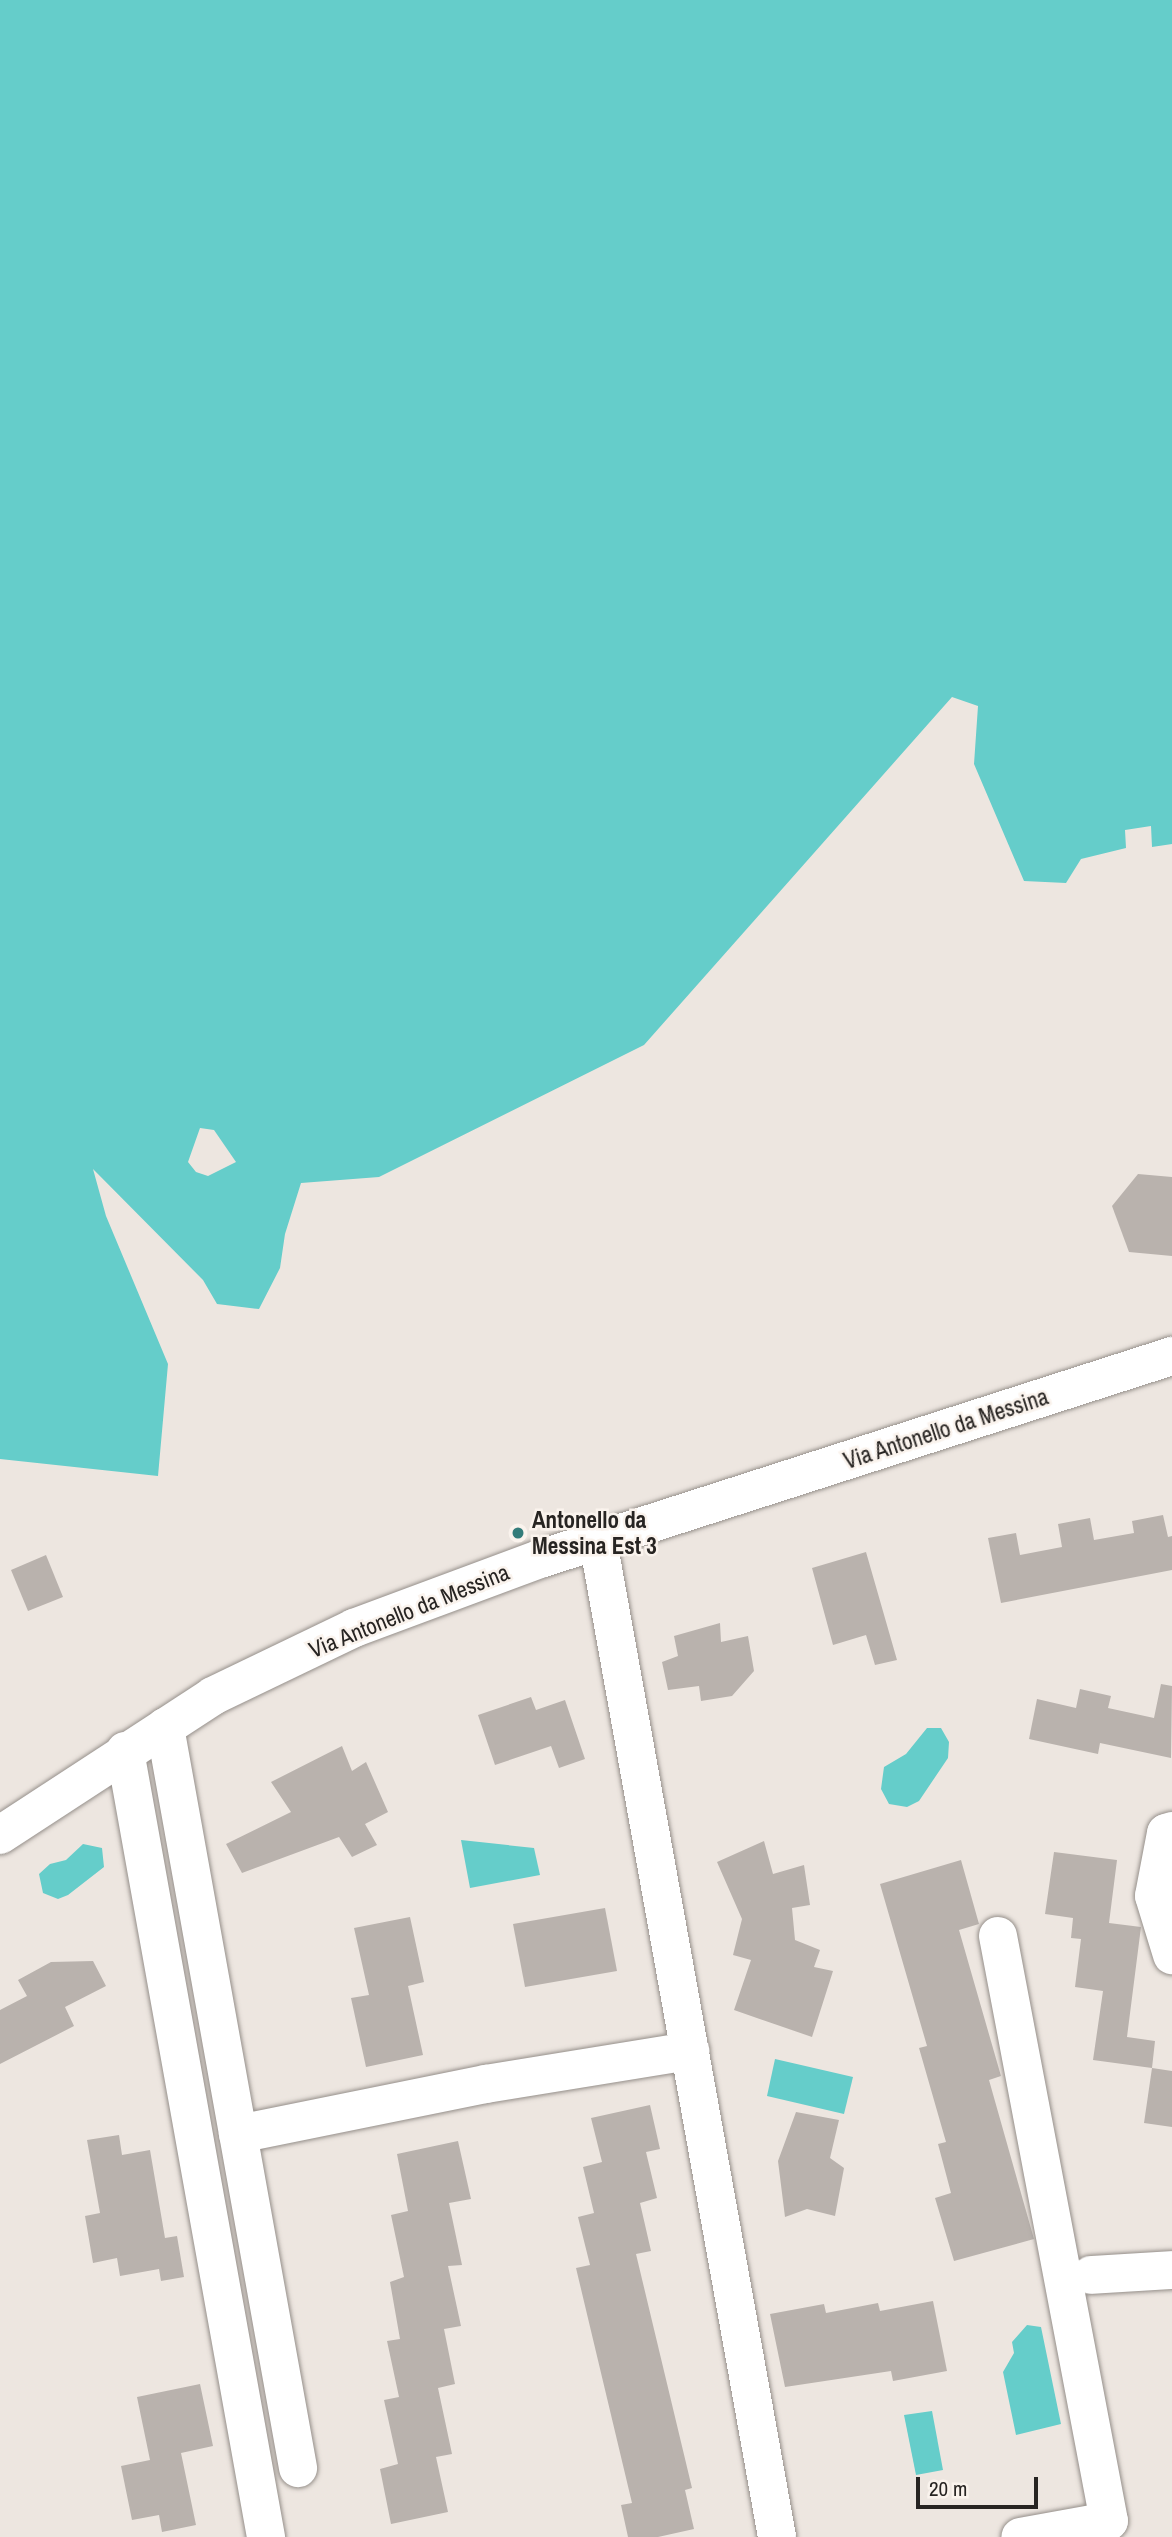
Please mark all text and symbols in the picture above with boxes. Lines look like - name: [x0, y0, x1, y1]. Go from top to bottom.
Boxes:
- street label: Via Antonello da Messina: [840, 1383, 1052, 1475]
- place label: Antonello da Messina Est 3: [532, 1506, 657, 1560]
- marker: Antonello da Messina Est 3: [510, 1525, 526, 1541]
- street label: Via Antonello da Messina: [304, 1558, 514, 1664]
- scale bar: [920, 2464, 1042, 2508]
- text: 20 m: [929, 2474, 967, 2503]

